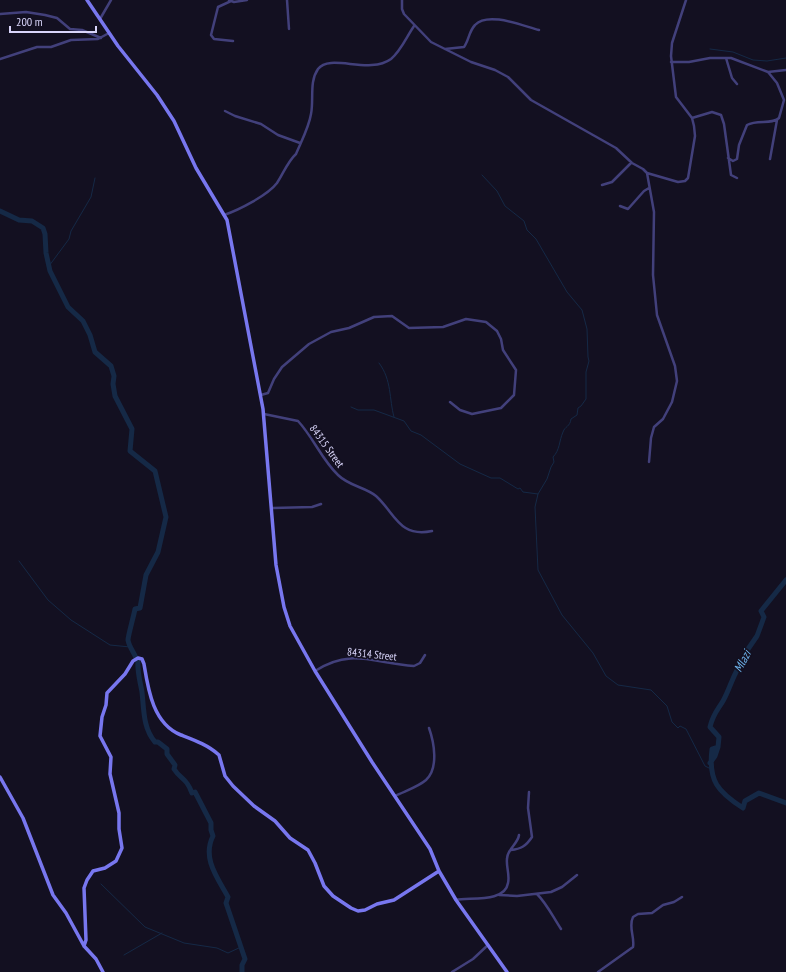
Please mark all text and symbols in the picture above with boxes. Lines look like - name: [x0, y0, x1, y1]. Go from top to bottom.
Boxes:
- scale bar: [10, 8, 96, 34]
- text: 200 m: [16, 14, 43, 29]
- street label: 84315 Street: [307, 422, 347, 470]
- street label: 84314 Street: [346, 644, 398, 664]
- water label: Mlazi: [730, 646, 754, 674]

